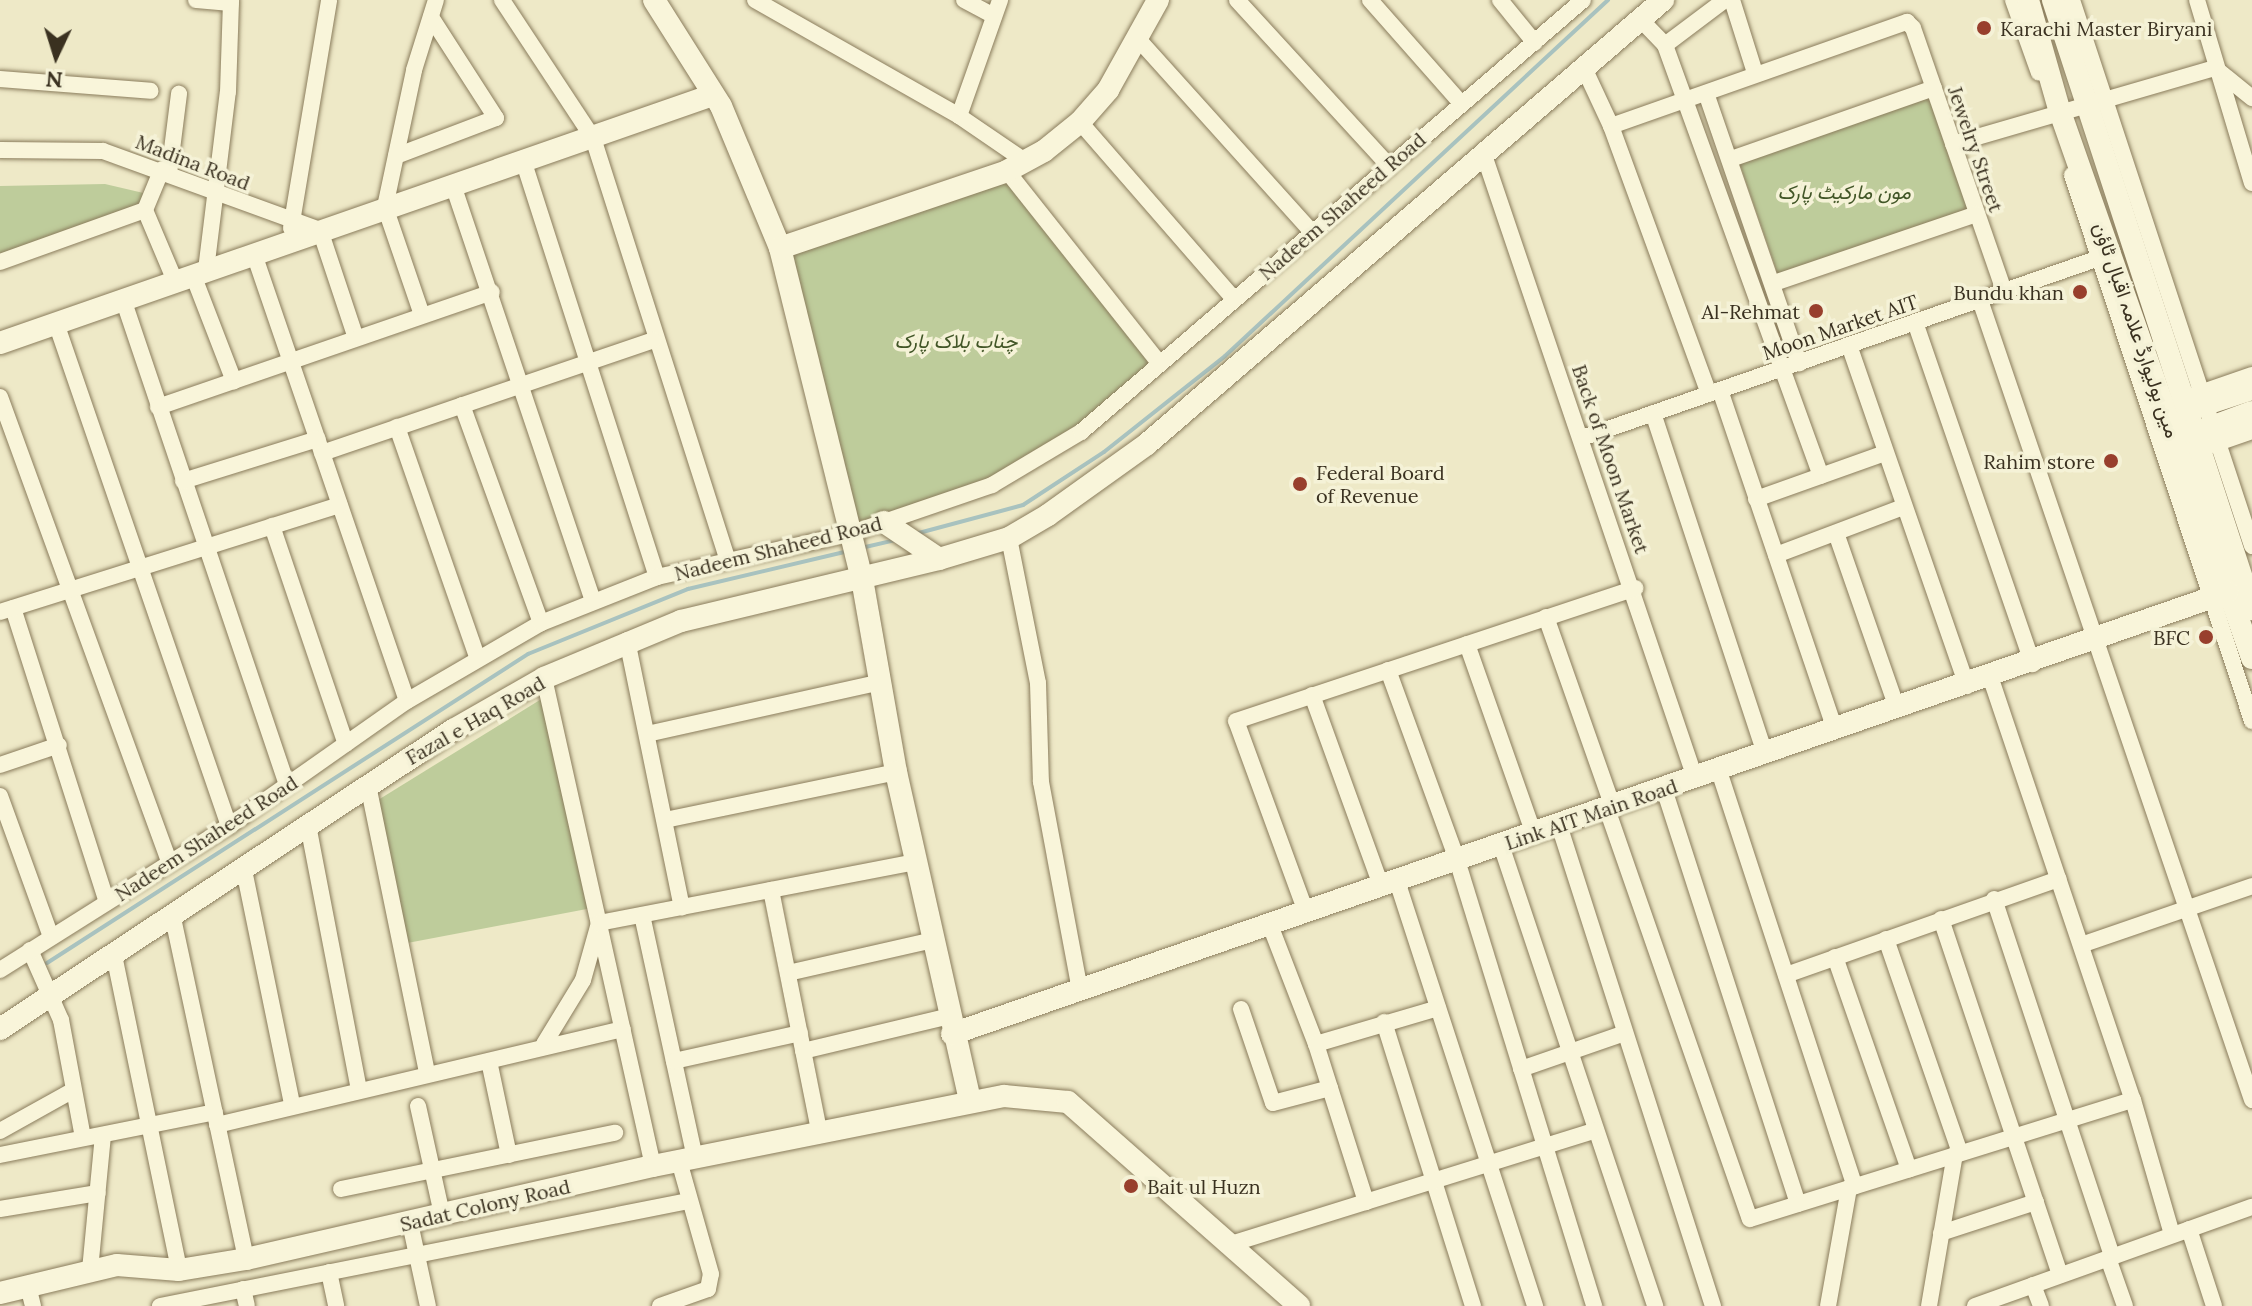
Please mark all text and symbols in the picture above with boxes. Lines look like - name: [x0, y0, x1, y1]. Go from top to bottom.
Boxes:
- north arrow: [16, 16, 96, 96]
- place label: Karachi Master Biryani: [2000, 16, 2212, 40]
- marker: Karachi Master Biryani: [1975, 19, 1993, 37]
- text: N: [45, 65, 64, 95]
- street label: Jewelry Street: [1943, 83, 2009, 215]
- street label: Nadeem Shaheed Road: [1254, 127, 1430, 285]
- street label: Madina Road: [133, 129, 253, 195]
- park label: مون مارکیٹ پارک: [1777, 179, 1911, 203]
- street label: مین بولیوارڈ علامہ اقبال ٹاؤن: [2089, 219, 2185, 441]
- place label: Bundu khan: [1953, 280, 2064, 304]
- marker: Bundu khan: [2071, 283, 2089, 301]
- street label: Moon Market AIT: [1759, 289, 1921, 365]
- place label: Al-Rehmat: [1702, 299, 1800, 323]
- marker: Al-Rehmat: [1807, 302, 1825, 320]
- park label: چناب بلاک پارک: [895, 328, 1017, 352]
- street label: Back of Moon Market: [1567, 361, 1655, 557]
- place label: Rahim store: [1983, 449, 2095, 473]
- marker: Rahim store: [2102, 452, 2120, 470]
- place label: Federal Board of Revenue: [1316, 460, 1445, 507]
- marker: Federal Board of Revenue: [1291, 475, 1309, 493]
- street label: Nadeem Shaheed Road: [672, 511, 884, 585]
- place label: BFC: [2153, 625, 2190, 649]
- marker: BFC: [2197, 628, 2215, 646]
- street label: Fazal e Haq Road: [401, 670, 549, 770]
- street label: Nadeem Shaheed Road: [110, 770, 302, 906]
- street label: Link AIT Main Road: [1502, 773, 1680, 855]
- street label: Sadat Colony Road: [398, 1174, 572, 1236]
- place label: Bait ul Huzn: [1147, 1174, 1261, 1198]
- marker: Bait ul Huzn: [1122, 1177, 1140, 1195]

